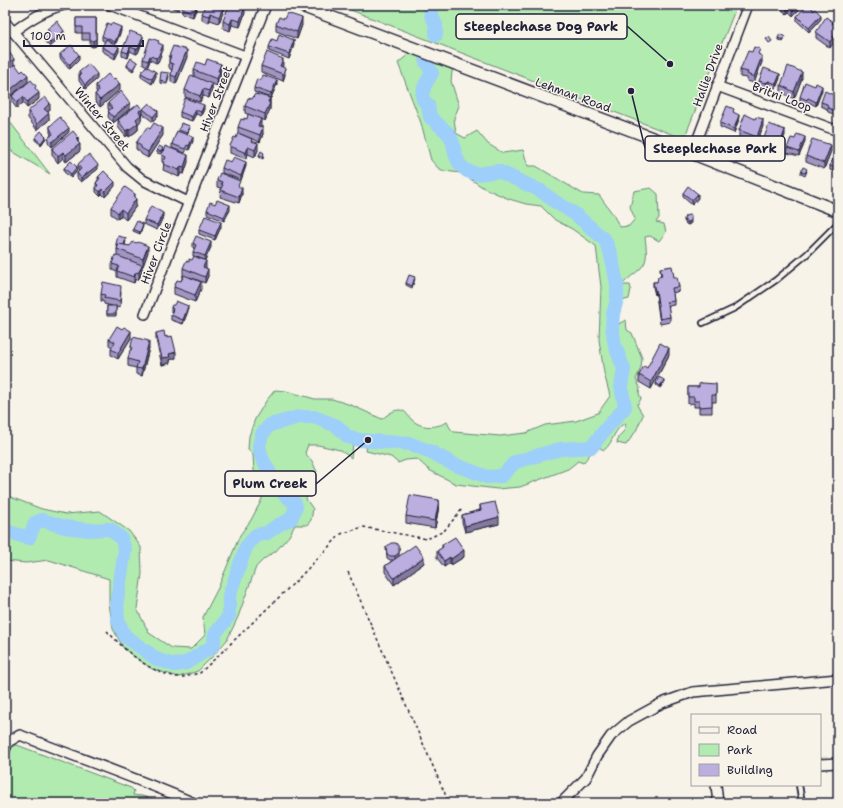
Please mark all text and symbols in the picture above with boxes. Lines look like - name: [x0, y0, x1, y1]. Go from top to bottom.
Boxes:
- callout: Steeplechase Dog Park: [456, 14, 627, 39]
- text: Steeplechase Dog Park: [464, 18, 618, 35]
- scale bar: [24, 22, 143, 48]
- text: 100 m: [30, 28, 66, 44]
- street label: Hallie Drive: [689, 41, 727, 109]
- street label: Hiver Street: [196, 64, 236, 134]
- street label: Lehman Road: [533, 74, 614, 116]
- street label: Britni Loop: [750, 78, 814, 116]
- street label: Winter Street: [71, 84, 133, 154]
- callout: Steeplechase Park: [645, 136, 785, 161]
- text: Steeplechase Park: [653, 140, 777, 157]
- street label: Hiver Circle: [137, 219, 175, 287]
- callout: Plum Creek: [225, 471, 316, 496]
- text: Plum Creek: [233, 475, 307, 492]
- legend: [691, 714, 821, 786]
- text: Road: [727, 722, 758, 738]
- text: Park: [727, 742, 753, 758]
- text: Building: [727, 762, 773, 778]

